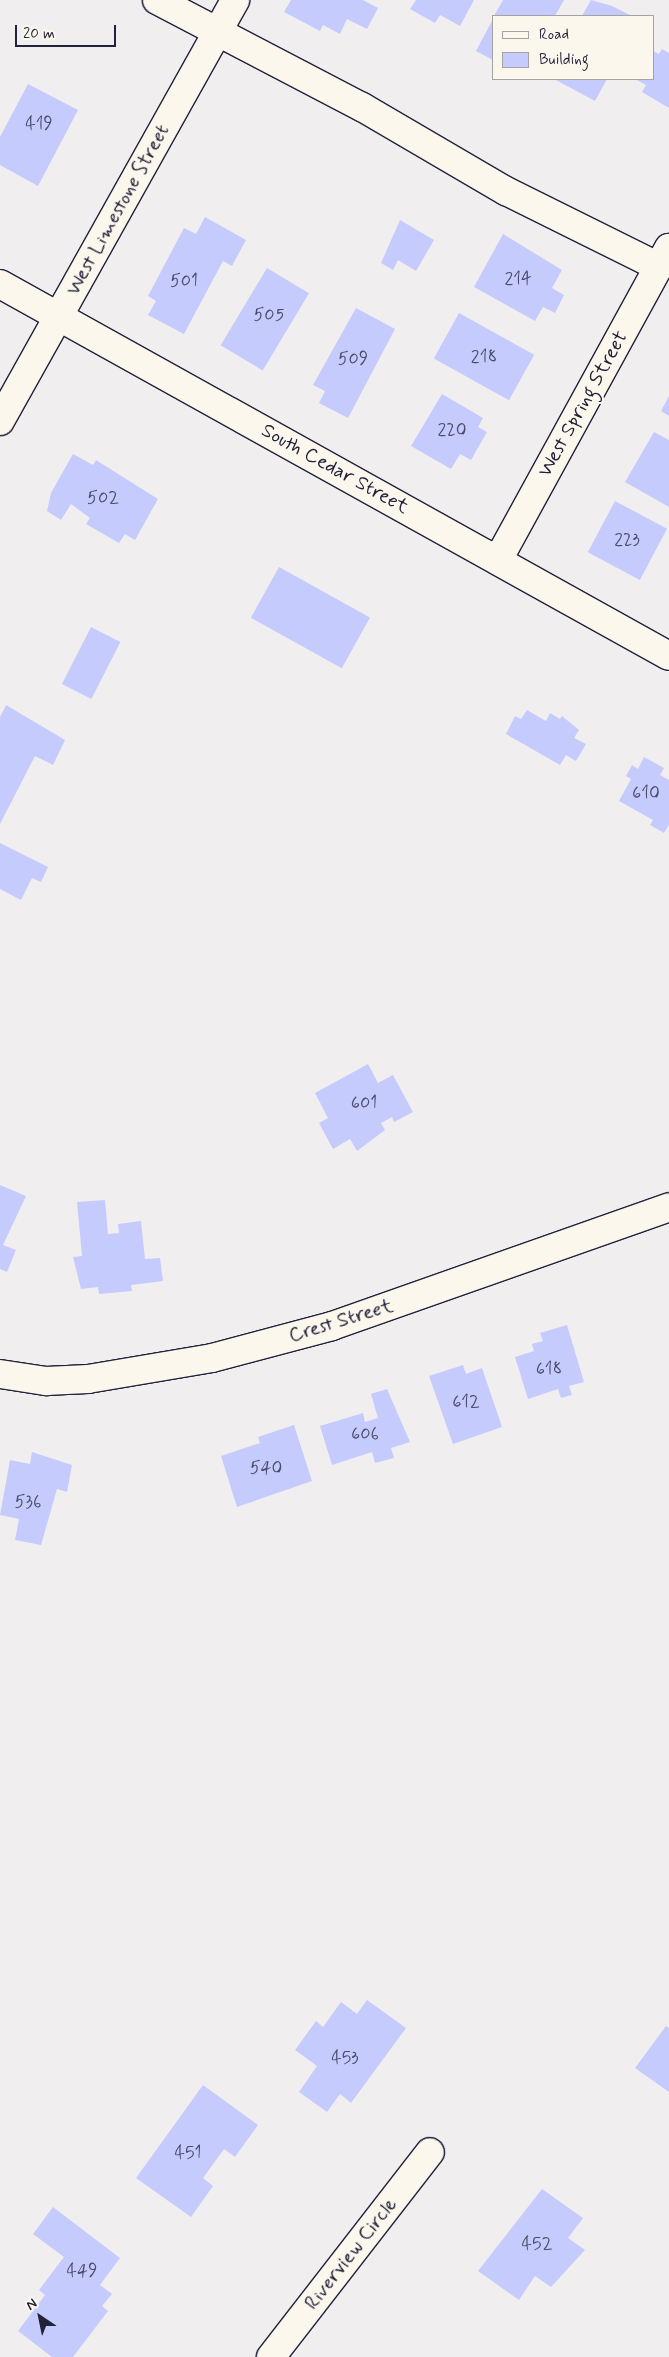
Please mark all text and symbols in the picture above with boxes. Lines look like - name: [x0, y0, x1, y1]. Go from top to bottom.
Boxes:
- scale bar: [18, 15, 119, 47]
- legend: [492, 15, 654, 80]
- text: 20 m: [23, 24, 55, 44]
- text: Road: [539, 25, 569, 45]
- text: Building: [539, 50, 589, 70]
- house number: 419: [25, 113, 53, 135]
- street label: West Limestone Street: [60, 119, 176, 301]
- house number: 214: [504, 268, 532, 290]
- house number: 501: [170, 270, 198, 292]
- house number: 505: [253, 304, 285, 326]
- street label: West Spring Street: [533, 327, 633, 481]
- house number: 218: [471, 346, 497, 368]
- house number: 509: [338, 348, 368, 370]
- street label: South Cedar Street: [257, 419, 413, 519]
- house number: 220: [437, 419, 467, 441]
- house number: 502: [87, 487, 119, 509]
- house number: 223: [614, 529, 640, 551]
- house number: 610: [632, 782, 660, 804]
- house number: 601: [351, 1092, 377, 1114]
- street label: Crest Street: [286, 1294, 396, 1348]
- house number: 618: [536, 1358, 562, 1380]
- house number: 612: [452, 1391, 480, 1413]
- house number: 606: [351, 1423, 379, 1445]
- house number: 540: [250, 1457, 282, 1479]
- house number: 536: [15, 1491, 41, 1513]
- house number: 453: [331, 2047, 359, 2069]
- house number: 451: [174, 2142, 202, 2164]
- street label: Riverview Circle: [300, 2193, 402, 2315]
- house number: 452: [522, 2233, 552, 2255]
- house number: 449: [67, 2260, 97, 2282]
- north arrow: [15, 2292, 65, 2342]
- text: N: [23, 2294, 41, 2315]

